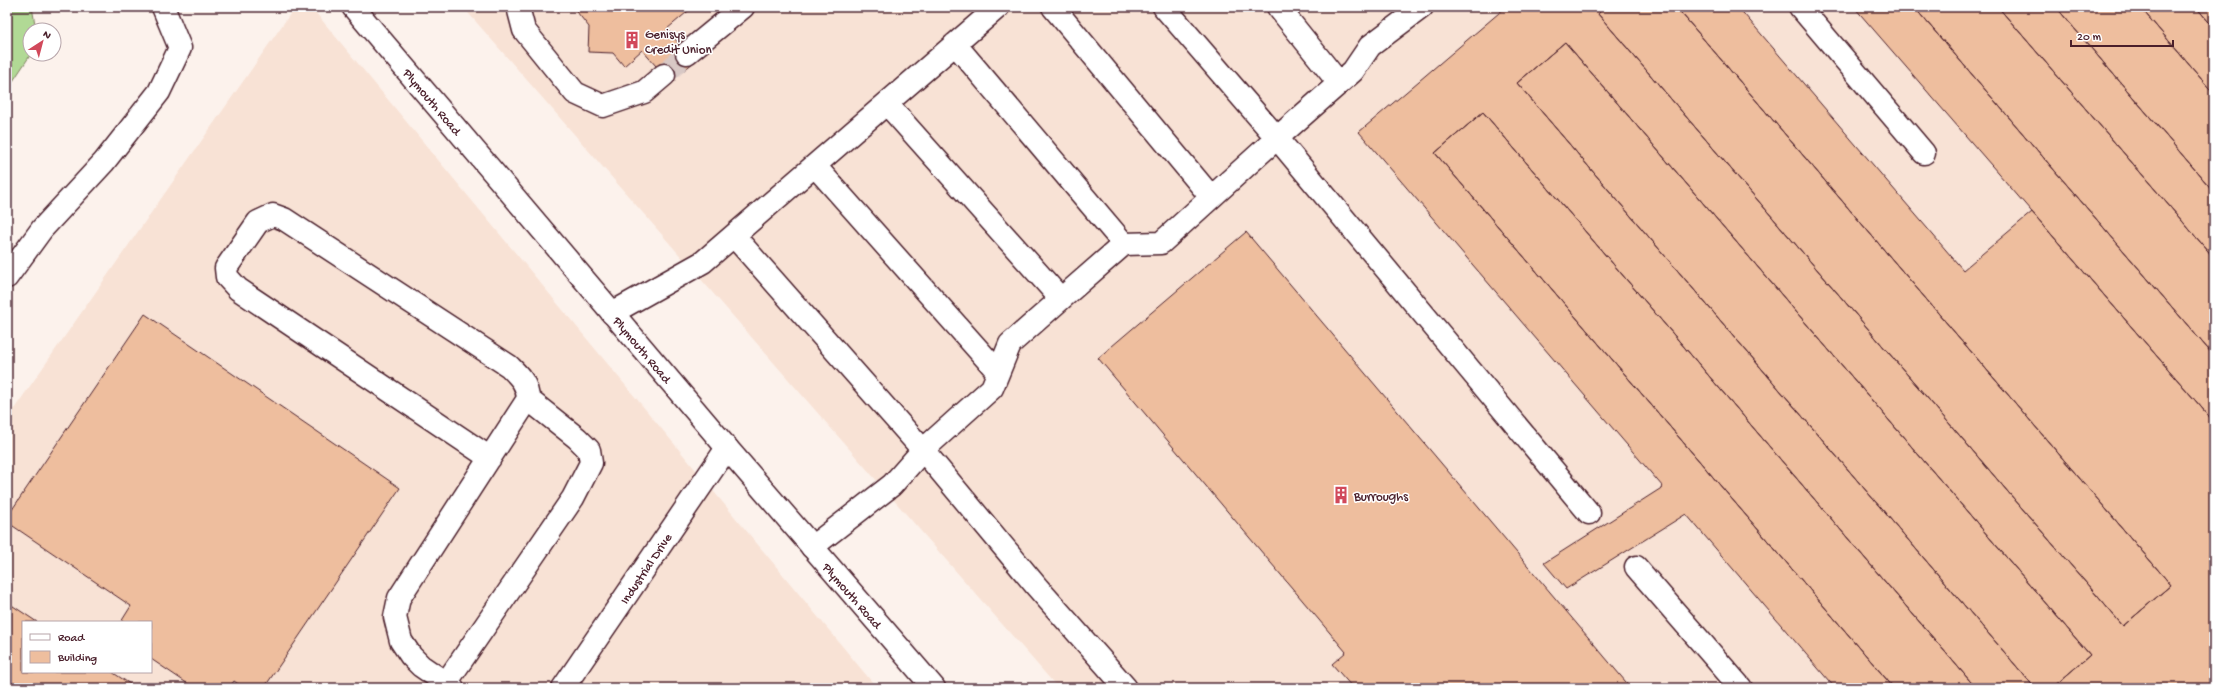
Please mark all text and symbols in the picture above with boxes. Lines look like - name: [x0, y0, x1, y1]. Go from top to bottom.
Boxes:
- north arrow: [22, 22, 62, 62]
- scale bar: [2071, 22, 2173, 48]
- place label: Genisys Credit Union: [645, 28, 712, 58]
- text: N: [40, 29, 53, 42]
- building icon: Genisys Credit Union: [622, 30, 642, 50]
- text: 20 m: [2077, 31, 2102, 45]
- street label: Plymouth Road: [398, 66, 464, 140]
- street label: Plymouth Road: [608, 314, 674, 388]
- building icon: Burroughs: [1331, 485, 1351, 505]
- place label: Burroughs: [1353, 490, 1409, 505]
- street label: Industrial Drive: [618, 531, 676, 608]
- street label: Plymouth Road: [818, 560, 885, 634]
- legend: [22, 621, 152, 673]
- text: Road: [58, 632, 85, 646]
- text: Building: [57, 652, 97, 666]

